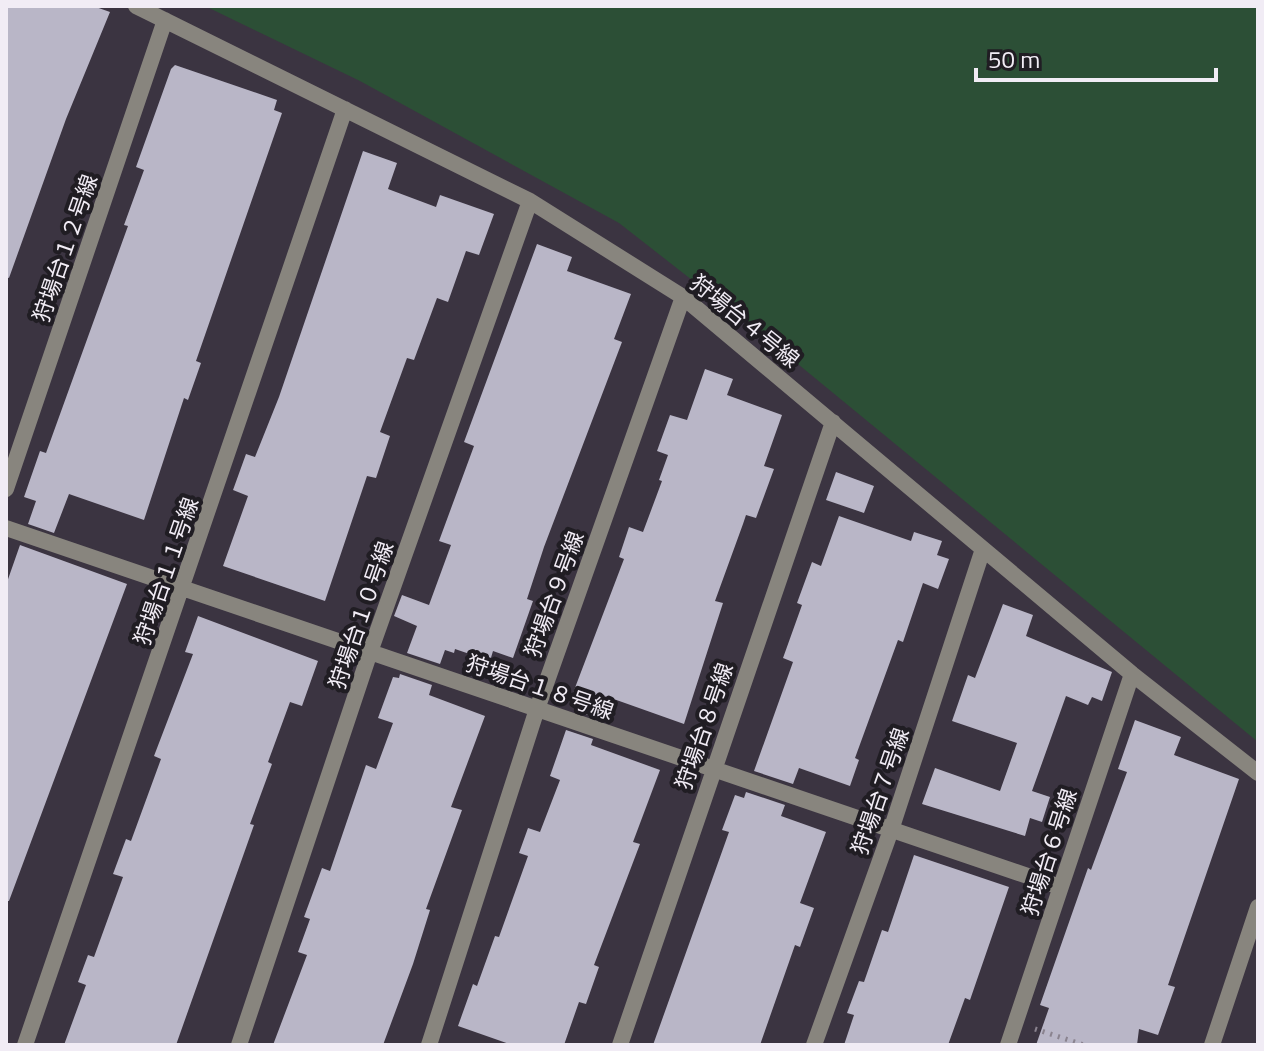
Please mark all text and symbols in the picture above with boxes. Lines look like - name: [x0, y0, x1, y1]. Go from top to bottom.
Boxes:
- scale bar: [976, 32, 1216, 82]
- text: 50 m: [988, 41, 1040, 77]
- street label: 狩場台１２号線: [24, 170, 106, 326]
- street label: 狩場台４号線: [683, 266, 807, 376]
- street label: 狩場台１１号線: [125, 493, 207, 649]
- street label: 狩場台９号線: [515, 526, 593, 662]
- street label: 狩場台１０号線: [320, 537, 402, 693]
- street label: 狩場台１８号線: [462, 646, 618, 728]
- street label: 狩場台８号線: [666, 658, 742, 794]
- street label: 狩場台７号線: [842, 723, 918, 859]
- street label: 狩場台６号線: [1012, 784, 1086, 920]

